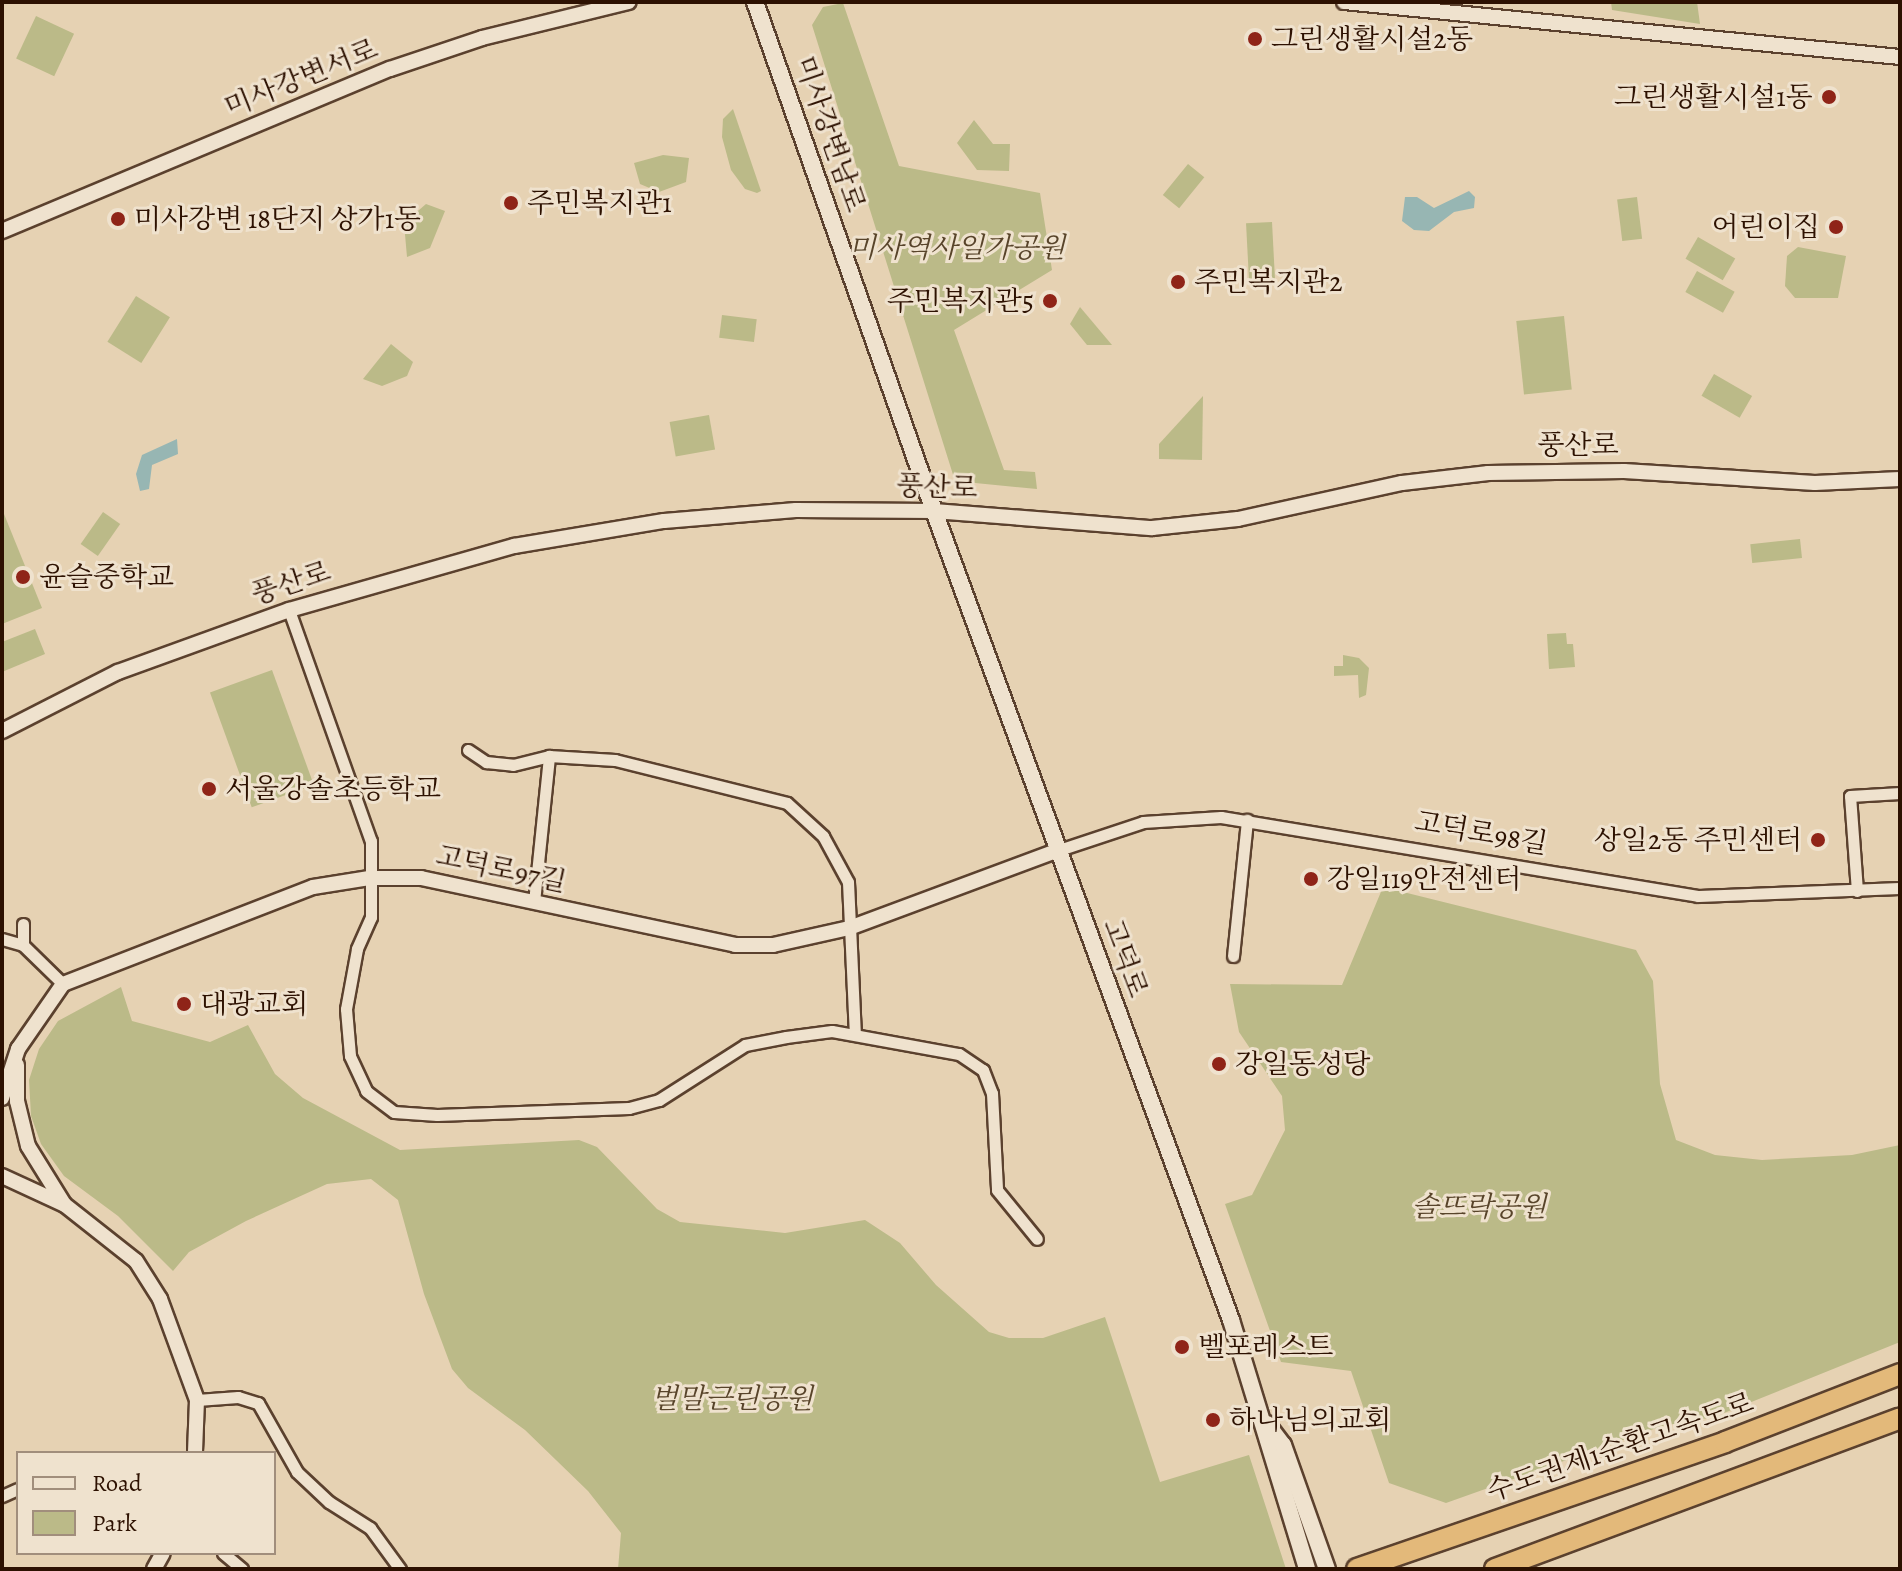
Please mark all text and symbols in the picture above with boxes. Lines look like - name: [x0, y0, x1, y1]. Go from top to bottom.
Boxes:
- place label: 그린생활시설2동: [1271, 22, 1474, 56]
- marker: 그린생활시설2동: [1246, 30, 1264, 48]
- street label: 미사강변서로: [219, 32, 383, 124]
- street label: 미사강변남로: [788, 52, 872, 216]
- place label: 그린생활시설1동: [1614, 80, 1813, 114]
- marker: 그린생활시설1동: [1820, 88, 1838, 106]
- place label: 주민복지관1: [527, 186, 672, 220]
- marker: 주민복지관1: [502, 194, 520, 212]
- place label: 미사강변 18단지 상가1동: [134, 202, 421, 236]
- marker: 미사강변 18단지 상가1동: [109, 210, 127, 228]
- place label: 어린이집: [1712, 210, 1820, 244]
- marker: 어린이집: [1827, 218, 1845, 236]
- park label: 미사역사일가공원: [849, 231, 1065, 265]
- place label: 주민복지관2: [1194, 265, 1343, 299]
- marker: 주민복지관2: [1169, 273, 1187, 291]
- place label: 주민복지관5: [887, 284, 1034, 318]
- marker: 주민복지관5: [1041, 292, 1059, 310]
- street label: 풍산로: [1537, 428, 1619, 462]
- street label: 풍산로: [896, 469, 978, 505]
- street label: 풍산로: [247, 554, 335, 612]
- place label: 윤슬중학교: [39, 560, 174, 594]
- marker: 윤슬중학교: [14, 568, 32, 586]
- place label: 서울강솔초등학교: [225, 772, 441, 806]
- marker: 서울강솔초등학교: [200, 780, 218, 798]
- street label: 고덕로98길: [1412, 805, 1550, 861]
- place label: 상일2동 주민센터: [1594, 823, 1802, 857]
- marker: 상일2동 주민센터: [1809, 831, 1827, 849]
- street label: 고덕로97길: [433, 839, 569, 899]
- place label: 강일119안전센터: [1327, 862, 1521, 896]
- marker: 강일119안전센터: [1302, 870, 1320, 888]
- street label: 고덕로: [1095, 914, 1155, 1002]
- place label: 대광교회: [200, 987, 308, 1021]
- marker: 대광교회: [175, 995, 193, 1013]
- place label: 강일동성당: [1235, 1047, 1370, 1081]
- marker: 강일동성당: [1210, 1055, 1228, 1073]
- park label: 솔뜨락공원: [1411, 1190, 1547, 1224]
- place label: 벨포레스트: [1198, 1330, 1333, 1364]
- marker: 벨포레스트: [1173, 1338, 1191, 1356]
- park label: 벌말근린공원: [651, 1382, 813, 1416]
- street label: 수도권제1순환고속도로: [1482, 1386, 1758, 1508]
- place label: 하나님의교회: [1229, 1403, 1391, 1437]
- marker: 하나님의교회: [1204, 1411, 1222, 1429]
- legend: [16, 1451, 276, 1555]
- text: Road: [92, 1467, 142, 1499]
- text: Park: [92, 1507, 137, 1539]

